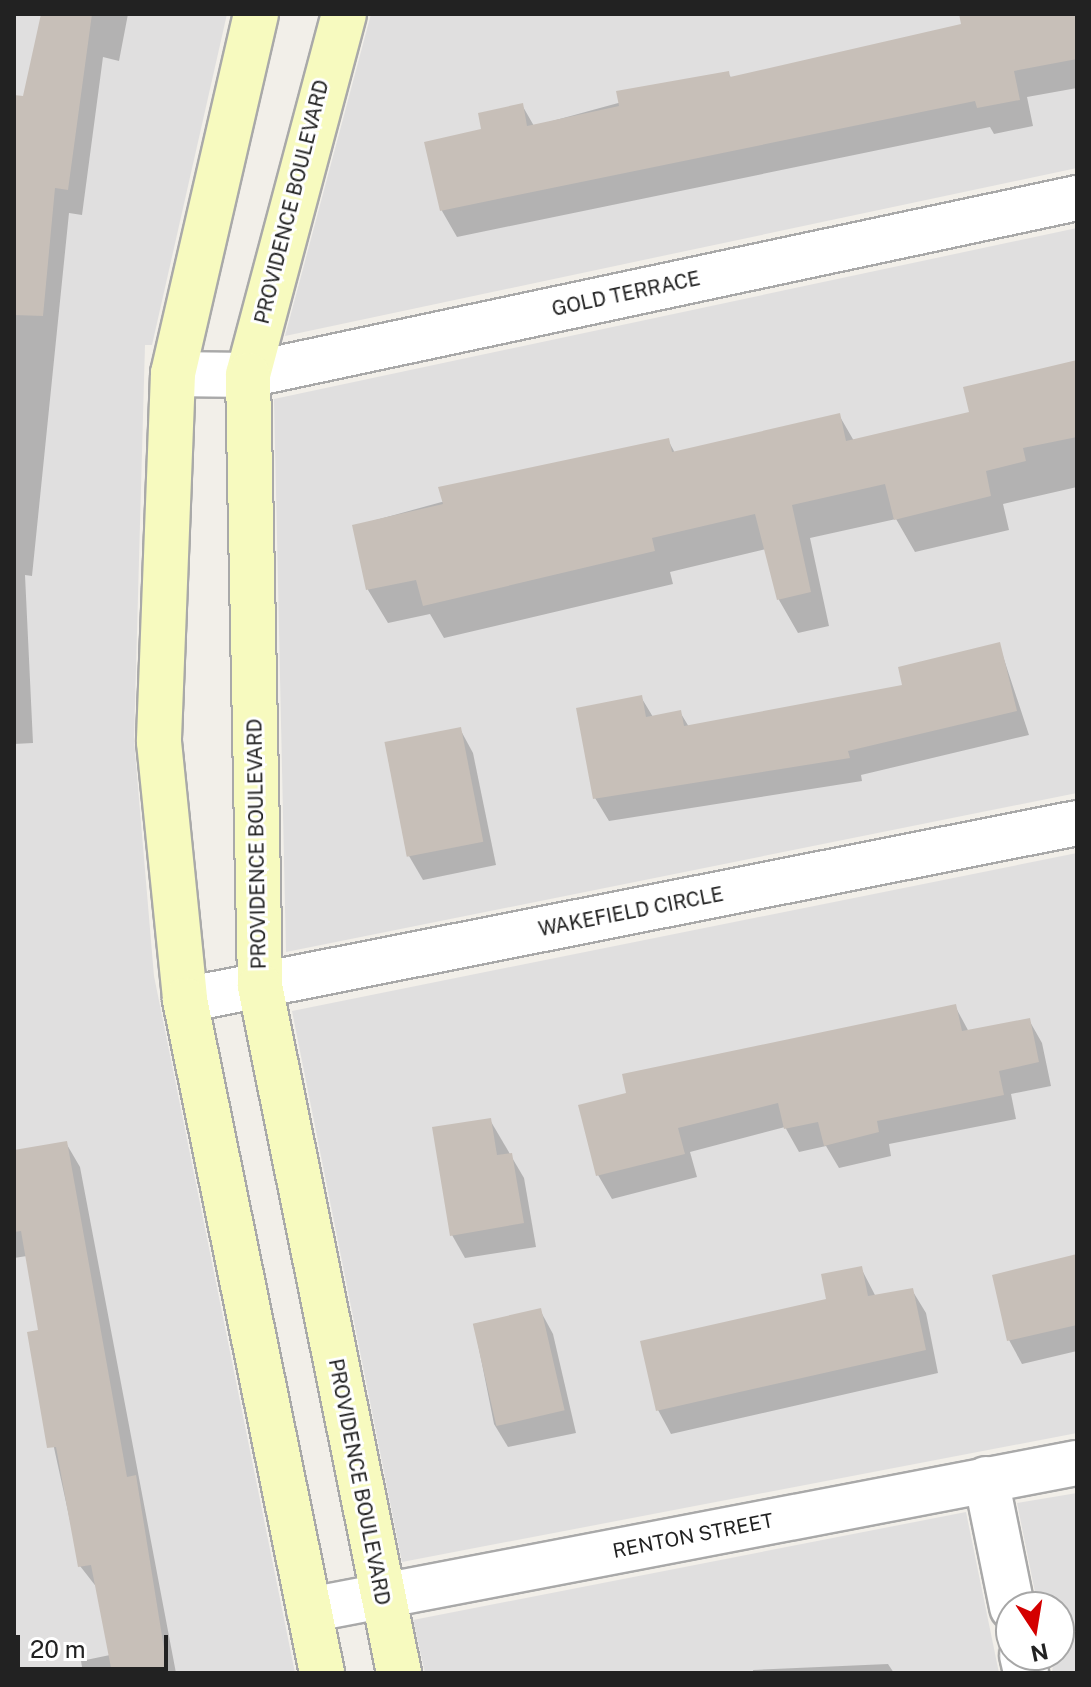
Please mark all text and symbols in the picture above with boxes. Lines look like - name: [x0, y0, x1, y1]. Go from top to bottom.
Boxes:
- street label: PROVIDENCE BOULEVARD: [250, 78, 334, 326]
- street label: GOLD TERRACE: [550, 267, 702, 321]
- street label: PROVIDENCE BOULEVARD: [243, 719, 271, 969]
- street label: WAKEFIELD CIRCLE: [536, 882, 726, 942]
- street label: PROVIDENCE BOULEVARD: [323, 1357, 395, 1607]
- street label: RENTON STREET: [611, 1509, 775, 1563]
- north arrow: [995, 1591, 1075, 1671]
- scale bar: [20, 1619, 172, 1669]
- text: 20 m: [30, 1635, 86, 1663]
- text: N: [1028, 1638, 1051, 1667]

